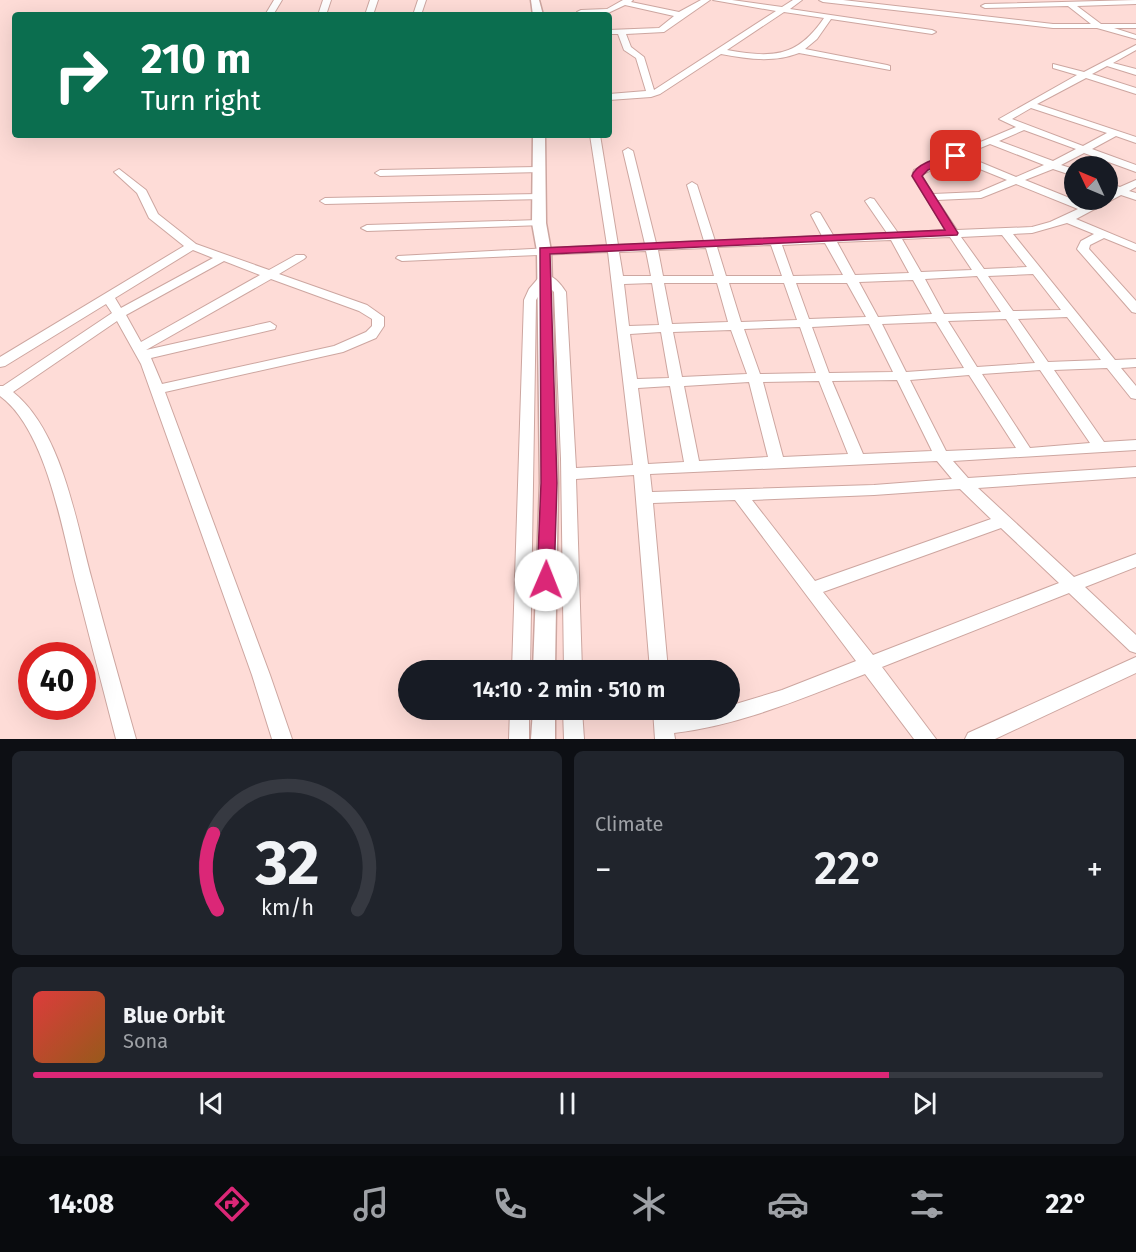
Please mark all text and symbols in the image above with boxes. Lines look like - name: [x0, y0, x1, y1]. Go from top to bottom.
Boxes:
- text: 210 m: [141, 34, 251, 84]
- icon: right: [42, 36, 120, 114]
- text: Turn right: [141, 85, 261, 117]
- pin: [930, 130, 981, 181]
- icon: arrive: [939, 139, 972, 172]
- north arrow: [1064, 156, 1118, 210]
- map controls: [1064, 156, 1118, 210]
- position arrow: [514, 548, 578, 612]
- speed limit sign: 40: [18, 642, 96, 720]
- text: 14:10 · 2 min · 510 m: [472, 676, 666, 703]
- text: Climate: [595, 812, 663, 836]
- text: 32: [254, 826, 319, 901]
- text: 22°: [814, 842, 884, 896]
- text: −: [595, 850, 612, 890]
- text: +: [1087, 850, 1103, 890]
- text: km/h: [260, 895, 314, 921]
- text: Blue Orbit: [123, 1002, 225, 1029]
- text: Sona: [123, 1029, 168, 1053]
- icon: previous: [195, 1087, 228, 1120]
- icon: pause: [551, 1087, 584, 1120]
- icon: next: [908, 1087, 941, 1120]
- icon: directions: [211, 1183, 253, 1225]
- icon: music: [350, 1183, 392, 1225]
- icon: phone: [489, 1183, 531, 1225]
- icon: climate: [628, 1183, 670, 1225]
- icon: car: [767, 1183, 809, 1225]
- icon: filters: [906, 1183, 948, 1225]
- text: 14:08: [49, 1188, 114, 1220]
- text: 22°: [1045, 1188, 1087, 1220]

